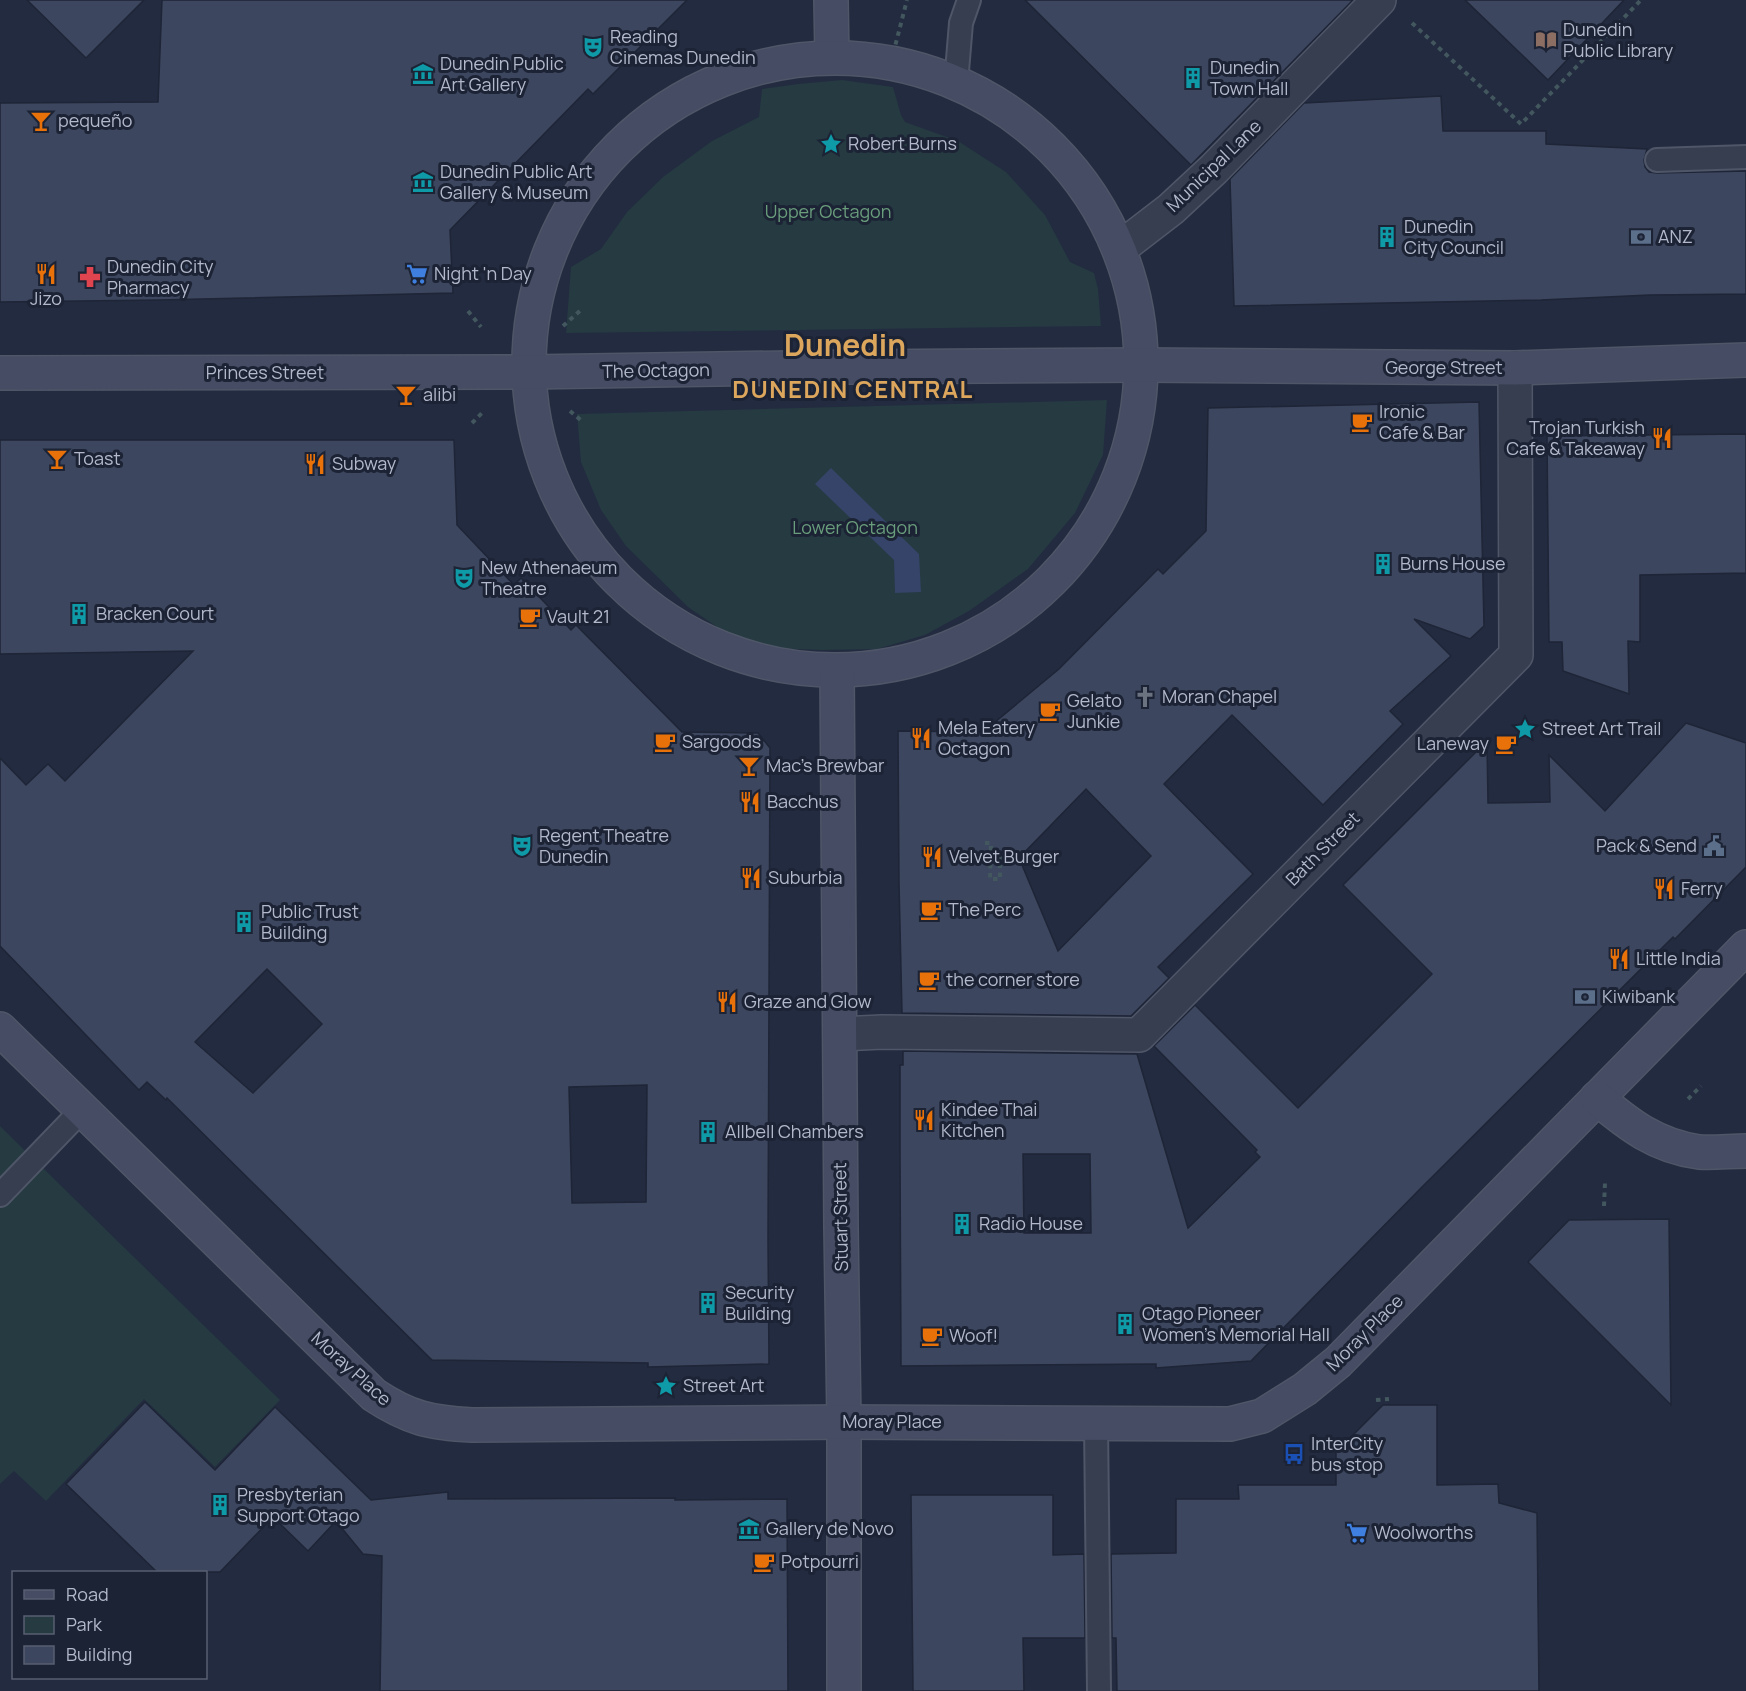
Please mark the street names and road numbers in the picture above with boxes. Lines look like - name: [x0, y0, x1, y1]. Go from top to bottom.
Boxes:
- street label: Municipal Lane: [1161, 114, 1266, 217]
- street label: George Street: [1385, 355, 1503, 379]
- street label: The Octagon: [602, 357, 710, 383]
- street label: Princes Street: [206, 360, 324, 384]
- street label: Bath Street: [1280, 806, 1365, 891]
- street label: Stuart Street: [827, 1162, 853, 1272]
- street label: Moray Place: [1321, 1289, 1408, 1376]
- street label: Moray Place: [307, 1326, 397, 1411]
- street label: Moray Place: [842, 1409, 942, 1433]

